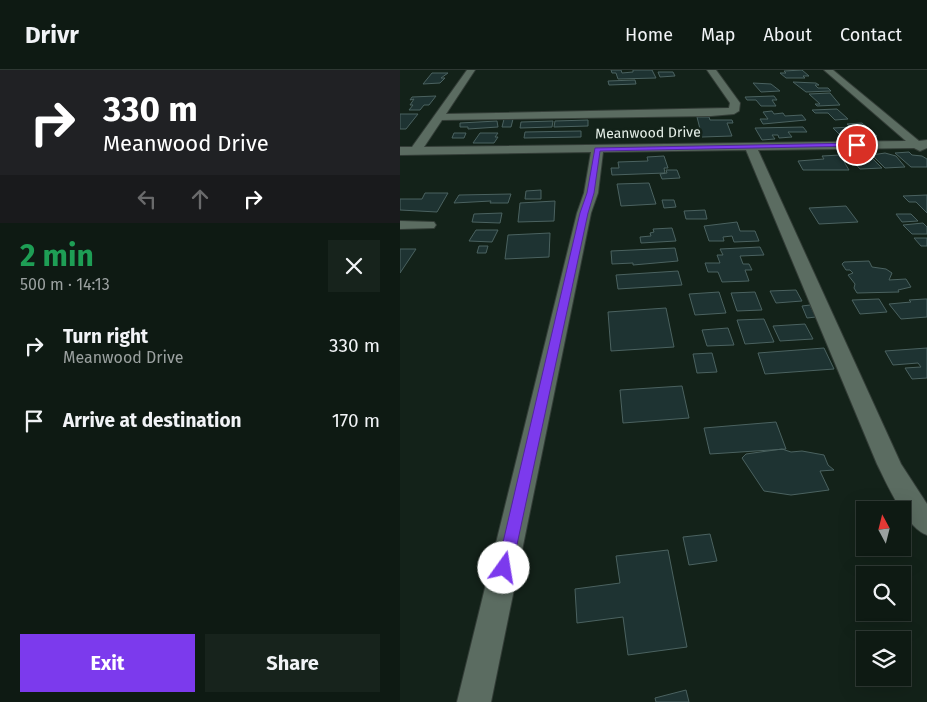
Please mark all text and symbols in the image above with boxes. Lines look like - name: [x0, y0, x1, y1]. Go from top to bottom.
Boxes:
- text: Drivr: [25, 21, 79, 49]
- text: Home: [625, 24, 673, 46]
- text: Map: [701, 24, 735, 46]
- text: About: [763, 24, 812, 46]
- text: Contact: [840, 24, 902, 46]
- text: 330 m: [103, 88, 198, 130]
- icon: right: [20, 90, 85, 155]
- street label: Meanwood Drive: [595, 124, 701, 142]
- pin: [836, 124, 878, 166]
- text: Meanwood Drive: [103, 130, 269, 157]
- icon: arrive: [843, 131, 871, 159]
- icon: left: [133, 185, 161, 213]
- icon: ahead: [186, 185, 214, 213]
- icon: right: [239, 185, 267, 213]
- text: 2 min: [20, 238, 94, 274]
- button: close: [328, 240, 380, 292]
- text: 500 m · 14:13: [20, 275, 110, 294]
- text: Turn right: [63, 325, 148, 348]
- icon: right: [20, 332, 48, 360]
- text: 330 m: [329, 334, 380, 357]
- text: Meanwood Drive: [63, 348, 184, 367]
- icon: arrive: [20, 407, 48, 435]
- text: Arrive at destination: [63, 409, 242, 432]
- text: 170 m: [332, 409, 380, 432]
- north arrow: [856, 501, 911, 556]
- map controls: [856, 501, 911, 686]
- position arrow: [477, 541, 529, 593]
- button: search: [856, 566, 911, 621]
- button: layers: [856, 631, 911, 686]
- button: Exit: [20, 634, 195, 692]
- button: Share: [205, 634, 380, 692]

